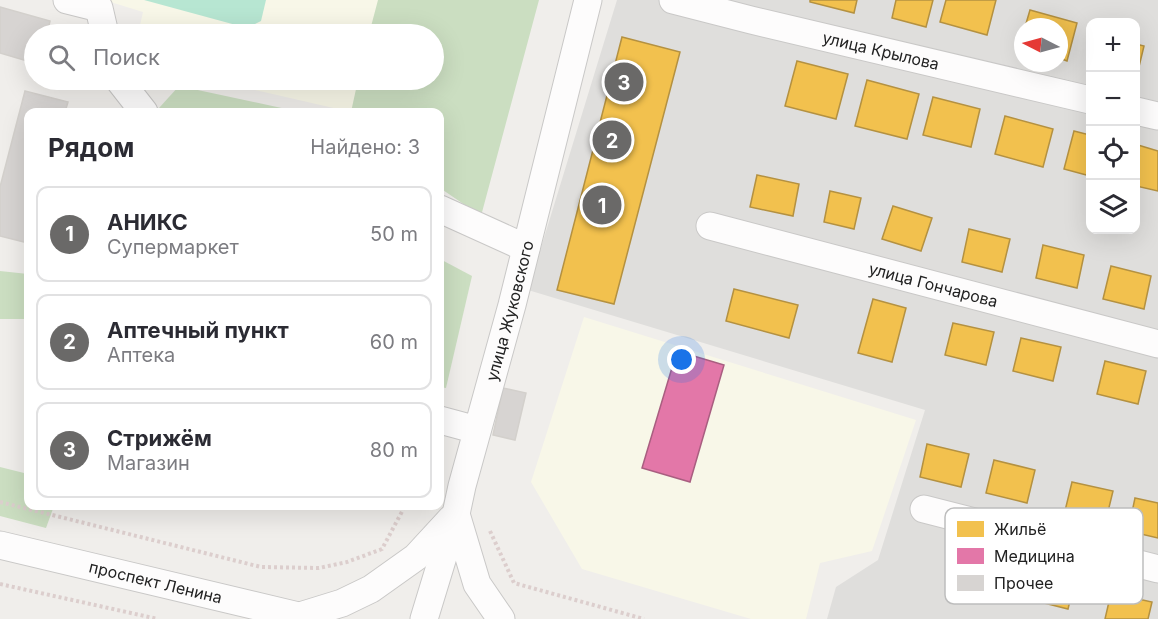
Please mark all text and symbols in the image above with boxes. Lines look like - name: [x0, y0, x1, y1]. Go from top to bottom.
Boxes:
- north arrow: [1014, 18, 1068, 72]
- map controls: [1086, 18, 1140, 234]
- button: +: [1086, 18, 1140, 72]
- search box: [24, 24, 444, 90]
- street label: улица Крылова: [821, 27, 941, 74]
- icon: search: [45, 41, 78, 74]
- text: Поиск: [93, 44, 160, 70]
- pin: 3: [604, 60, 644, 104]
- button: −: [1086, 72, 1140, 126]
- pin: 2: [592, 118, 632, 162]
- button: locate: [1086, 126, 1140, 180]
- text: Рядом: [48, 132, 134, 163]
- text: Найдено: 3: [310, 135, 420, 159]
- button: layers: [1086, 180, 1140, 234]
- pin: 1: [582, 182, 622, 228]
- text: АНИКС: [107, 209, 188, 235]
- text: 1: [65, 222, 74, 246]
- text: 50 m: [370, 222, 418, 246]
- text: Супермаркет: [107, 235, 239, 259]
- street label: улица Жуковского: [481, 238, 538, 383]
- street label: улица Гончарова: [867, 258, 1000, 311]
- text: Аптечный пункт: [107, 317, 289, 343]
- text: 2: [63, 330, 76, 354]
- text: 60 m: [370, 330, 418, 354]
- text: Аптека: [107, 343, 175, 367]
- your location: [667, 345, 696, 374]
- text: Стрижём: [107, 425, 212, 451]
- text: 3: [63, 438, 76, 462]
- text: 80 m: [370, 438, 418, 462]
- text: Магазин: [107, 451, 190, 475]
- legend: [945, 508, 1143, 604]
- text: Жильё: [994, 519, 1046, 539]
- text: Медицина: [994, 546, 1075, 566]
- street label: проспект Ленина: [87, 557, 224, 608]
- text: Прочее: [994, 573, 1053, 593]

